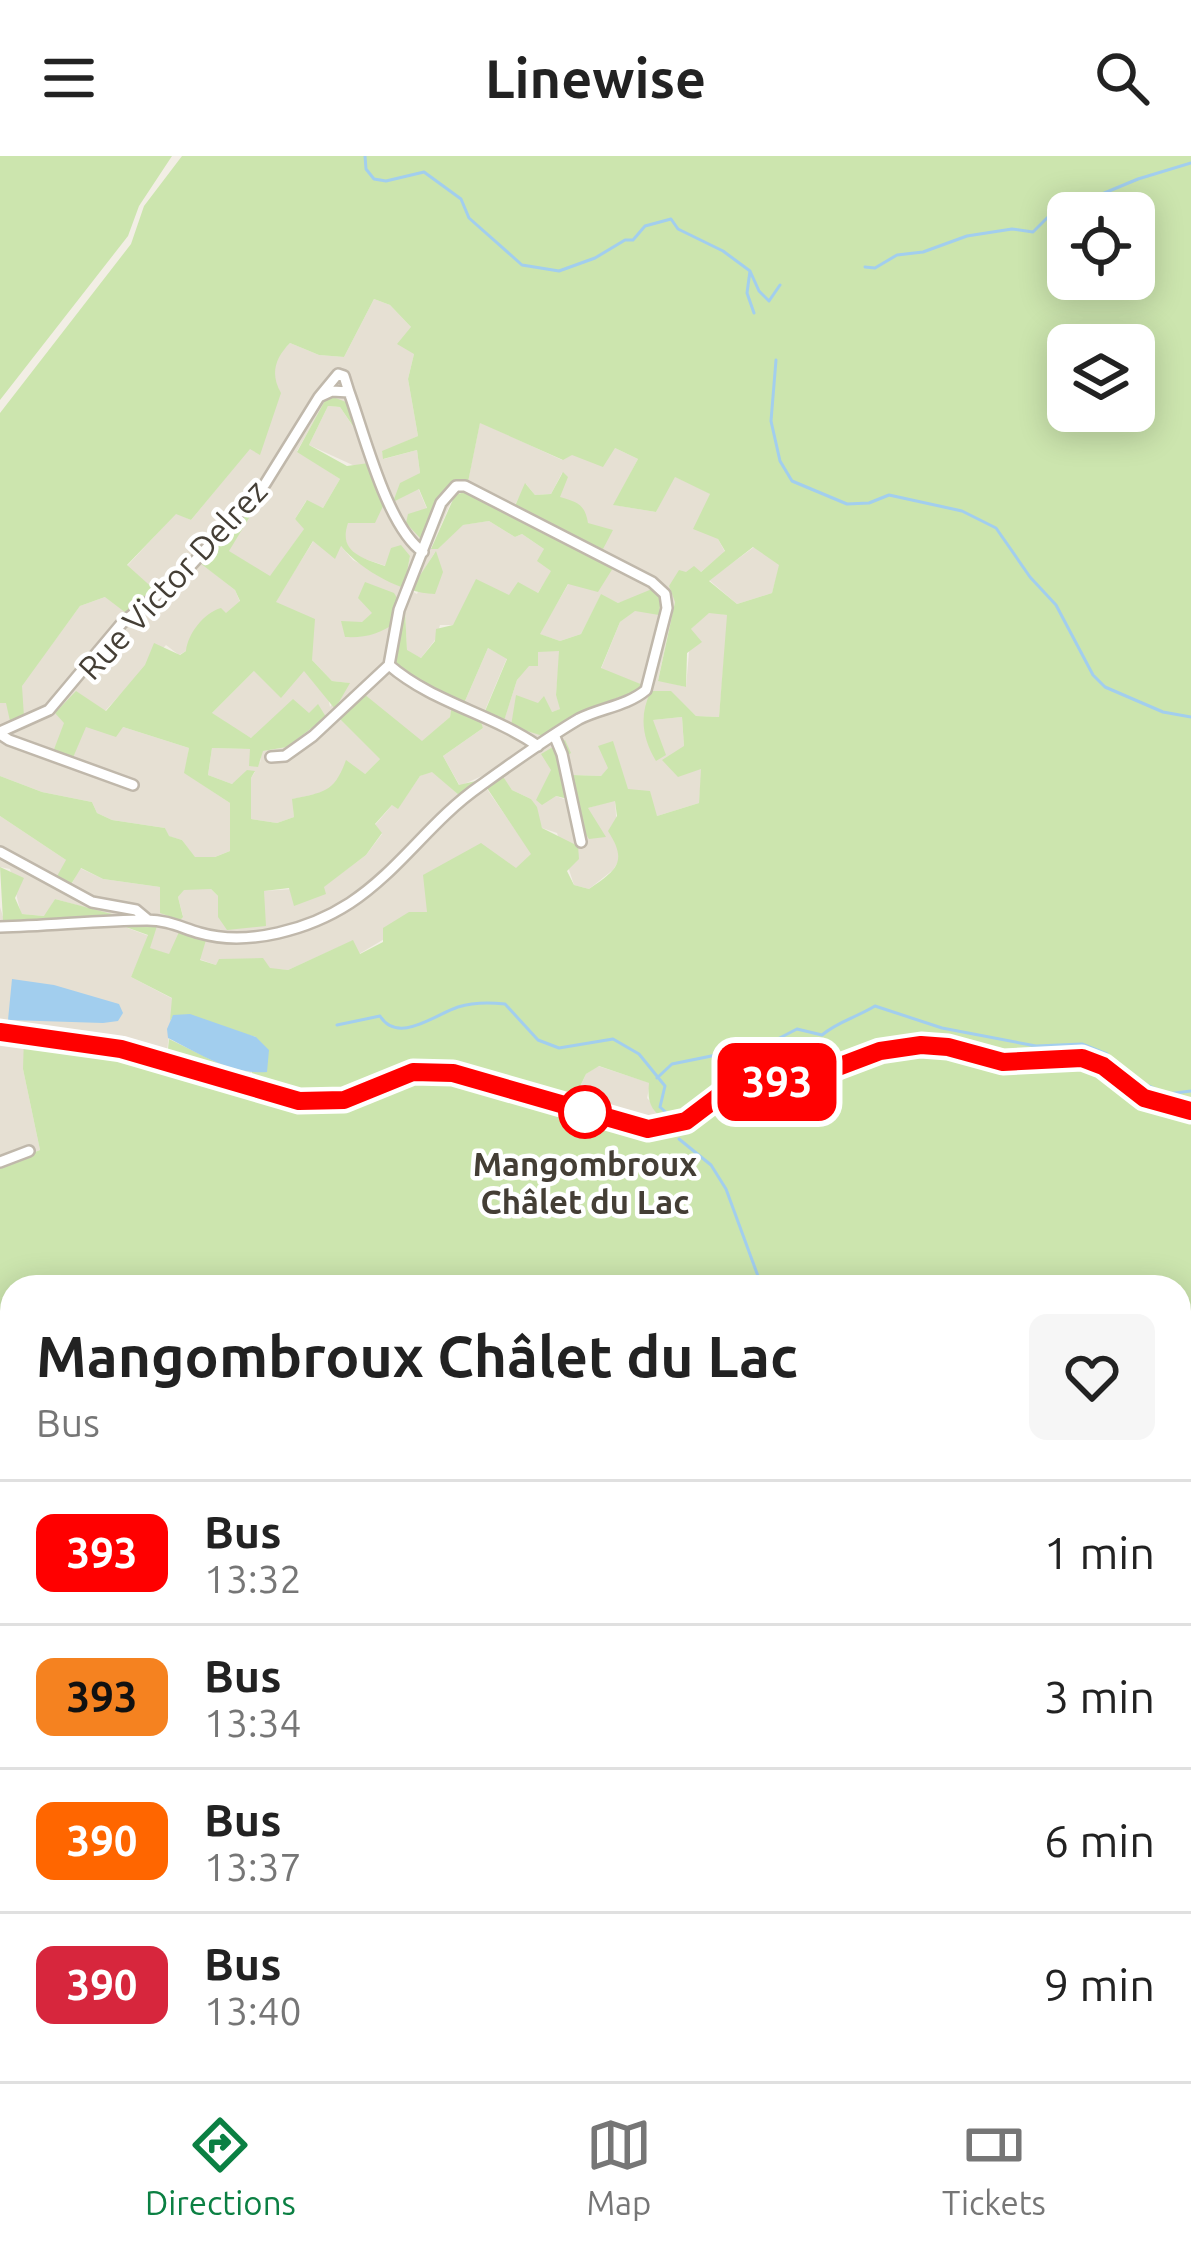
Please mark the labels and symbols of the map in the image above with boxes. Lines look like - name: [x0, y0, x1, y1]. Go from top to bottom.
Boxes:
- street label: Rue Victor Delrez: [70, 472, 274, 686]
- line badge: 393: [708, 1043, 846, 1121]
- marker: Mangombroux Châlet du Lac: [560, 1087, 610, 1137]
- place label: Mangombroux Châlet du Lac: [473, 1145, 697, 1220]

